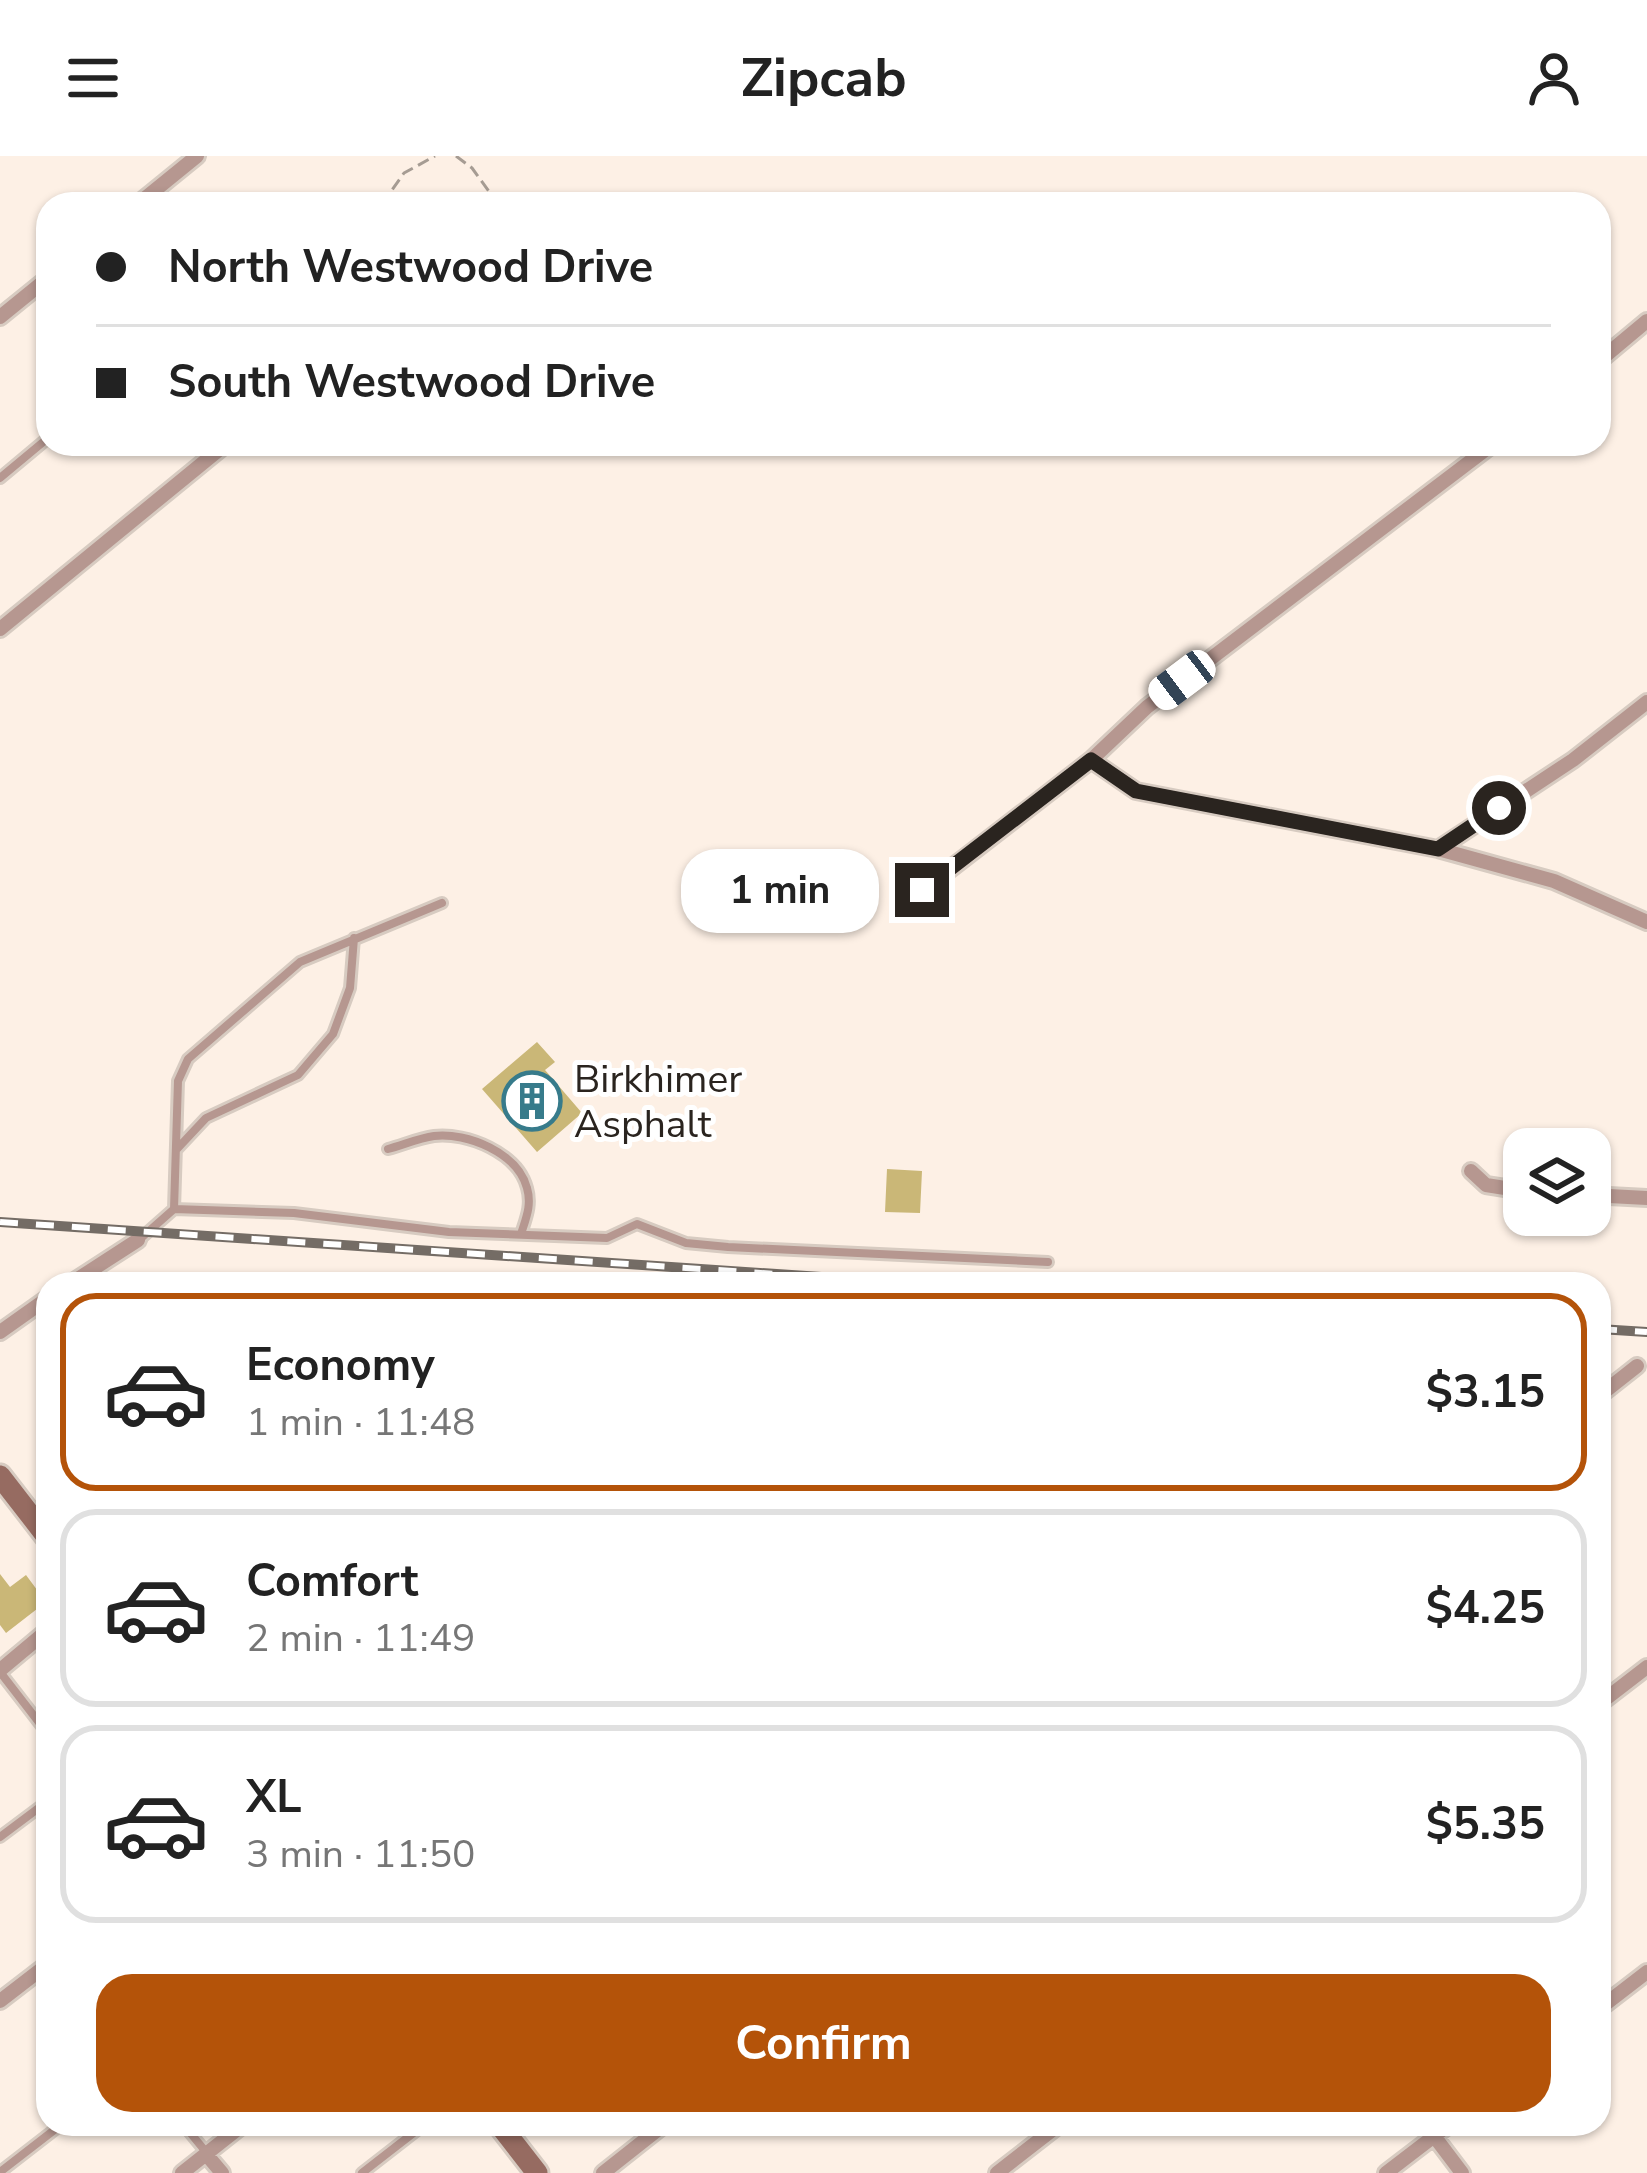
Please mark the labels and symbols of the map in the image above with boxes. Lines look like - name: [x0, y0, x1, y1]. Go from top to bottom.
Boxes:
- car: [1142, 644, 1222, 716]
- route start: [1472, 781, 1526, 835]
- callout: 1 min: [682, 848, 880, 932]
- route end: [895, 863, 949, 917]
- place label: Birkhimer Asphalt: [574, 1053, 742, 1151]
- building icon: Birkhimer Asphalt: [501, 1070, 563, 1132]

